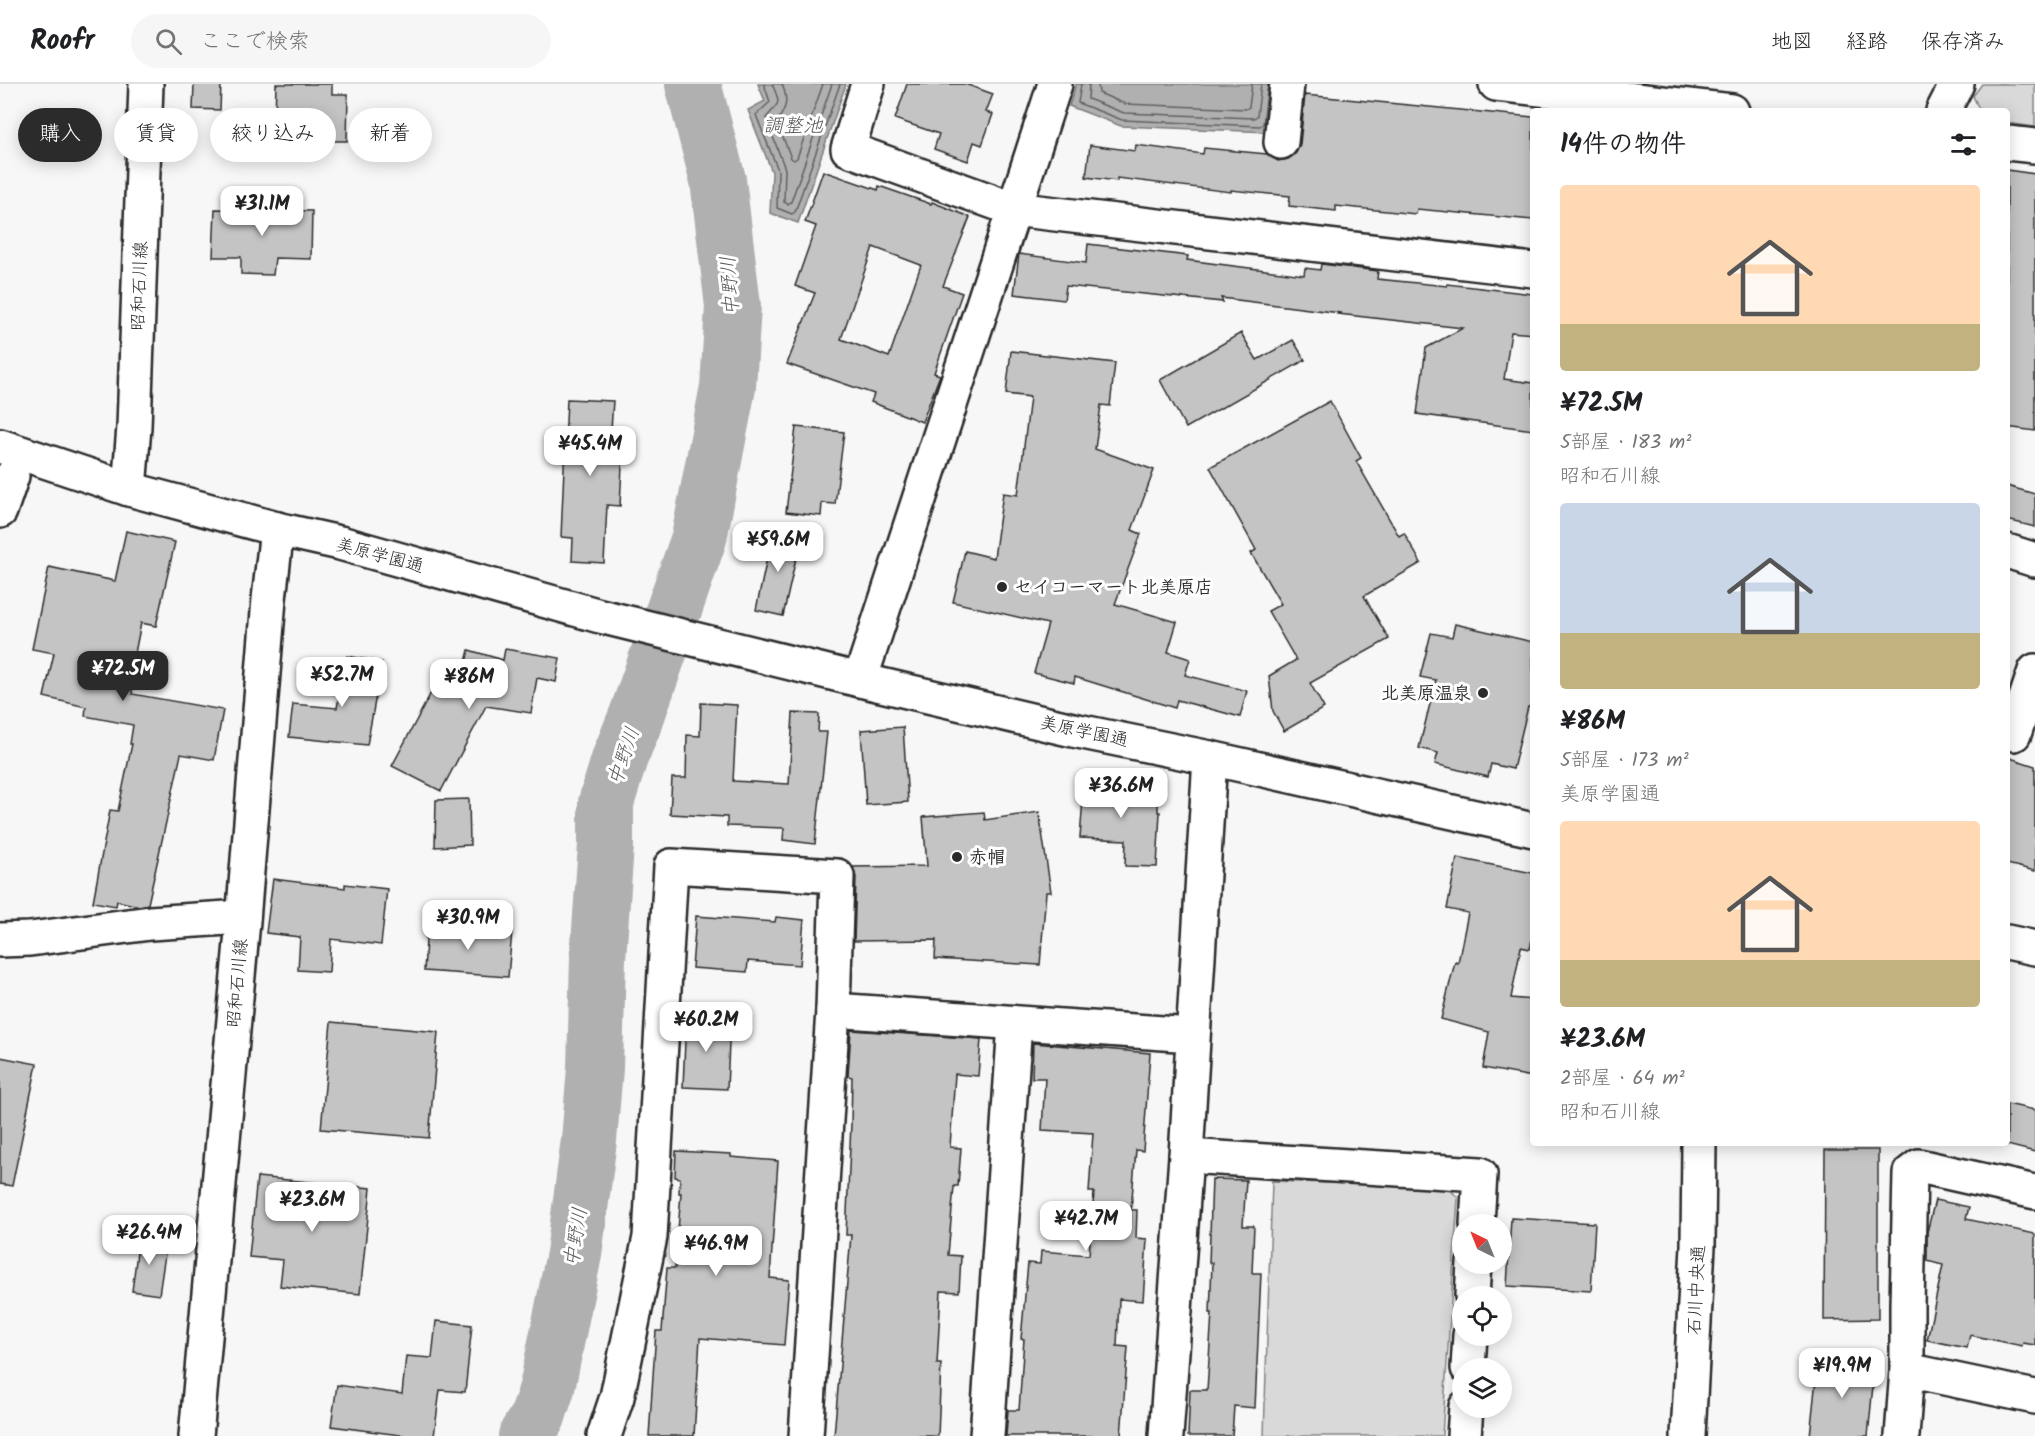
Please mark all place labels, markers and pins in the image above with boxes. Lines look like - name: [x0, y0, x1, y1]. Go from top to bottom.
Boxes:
- pin: ¥31.1M: [213, 186, 311, 237]
- pin: ¥45.4M: [541, 426, 639, 477]
- pin: ¥59.6M: [729, 522, 827, 573]
- place label: セイコーマート北美原店: [1014, 574, 1213, 603]
- marker: セイコーマート北美原店: [995, 580, 1009, 594]
- pin: ¥72.5M: [74, 651, 172, 702]
- pin: ¥52.7M: [293, 657, 391, 708]
- pin: ¥86M: [433, 659, 505, 710]
- place label: 北美原温泉: [1381, 680, 1471, 709]
- marker: 北美原温泉: [1476, 686, 1490, 700]
- pin: ¥36.6M: [1072, 768, 1170, 819]
- place label: 赤帽: [969, 844, 1005, 873]
- marker: 赤帽: [950, 850, 964, 864]
- pin: ¥30.9M: [419, 900, 517, 951]
- pin: ¥60.2M: [657, 1002, 755, 1053]
- pin: ¥23.6M: [263, 1182, 361, 1233]
- pin: ¥42.7M: [1037, 1201, 1135, 1252]
- pin: ¥26.4M: [100, 1215, 198, 1266]
- pin: ¥46.9M: [667, 1226, 765, 1277]
- pin: ¥19.9M: [1793, 1348, 1891, 1399]

